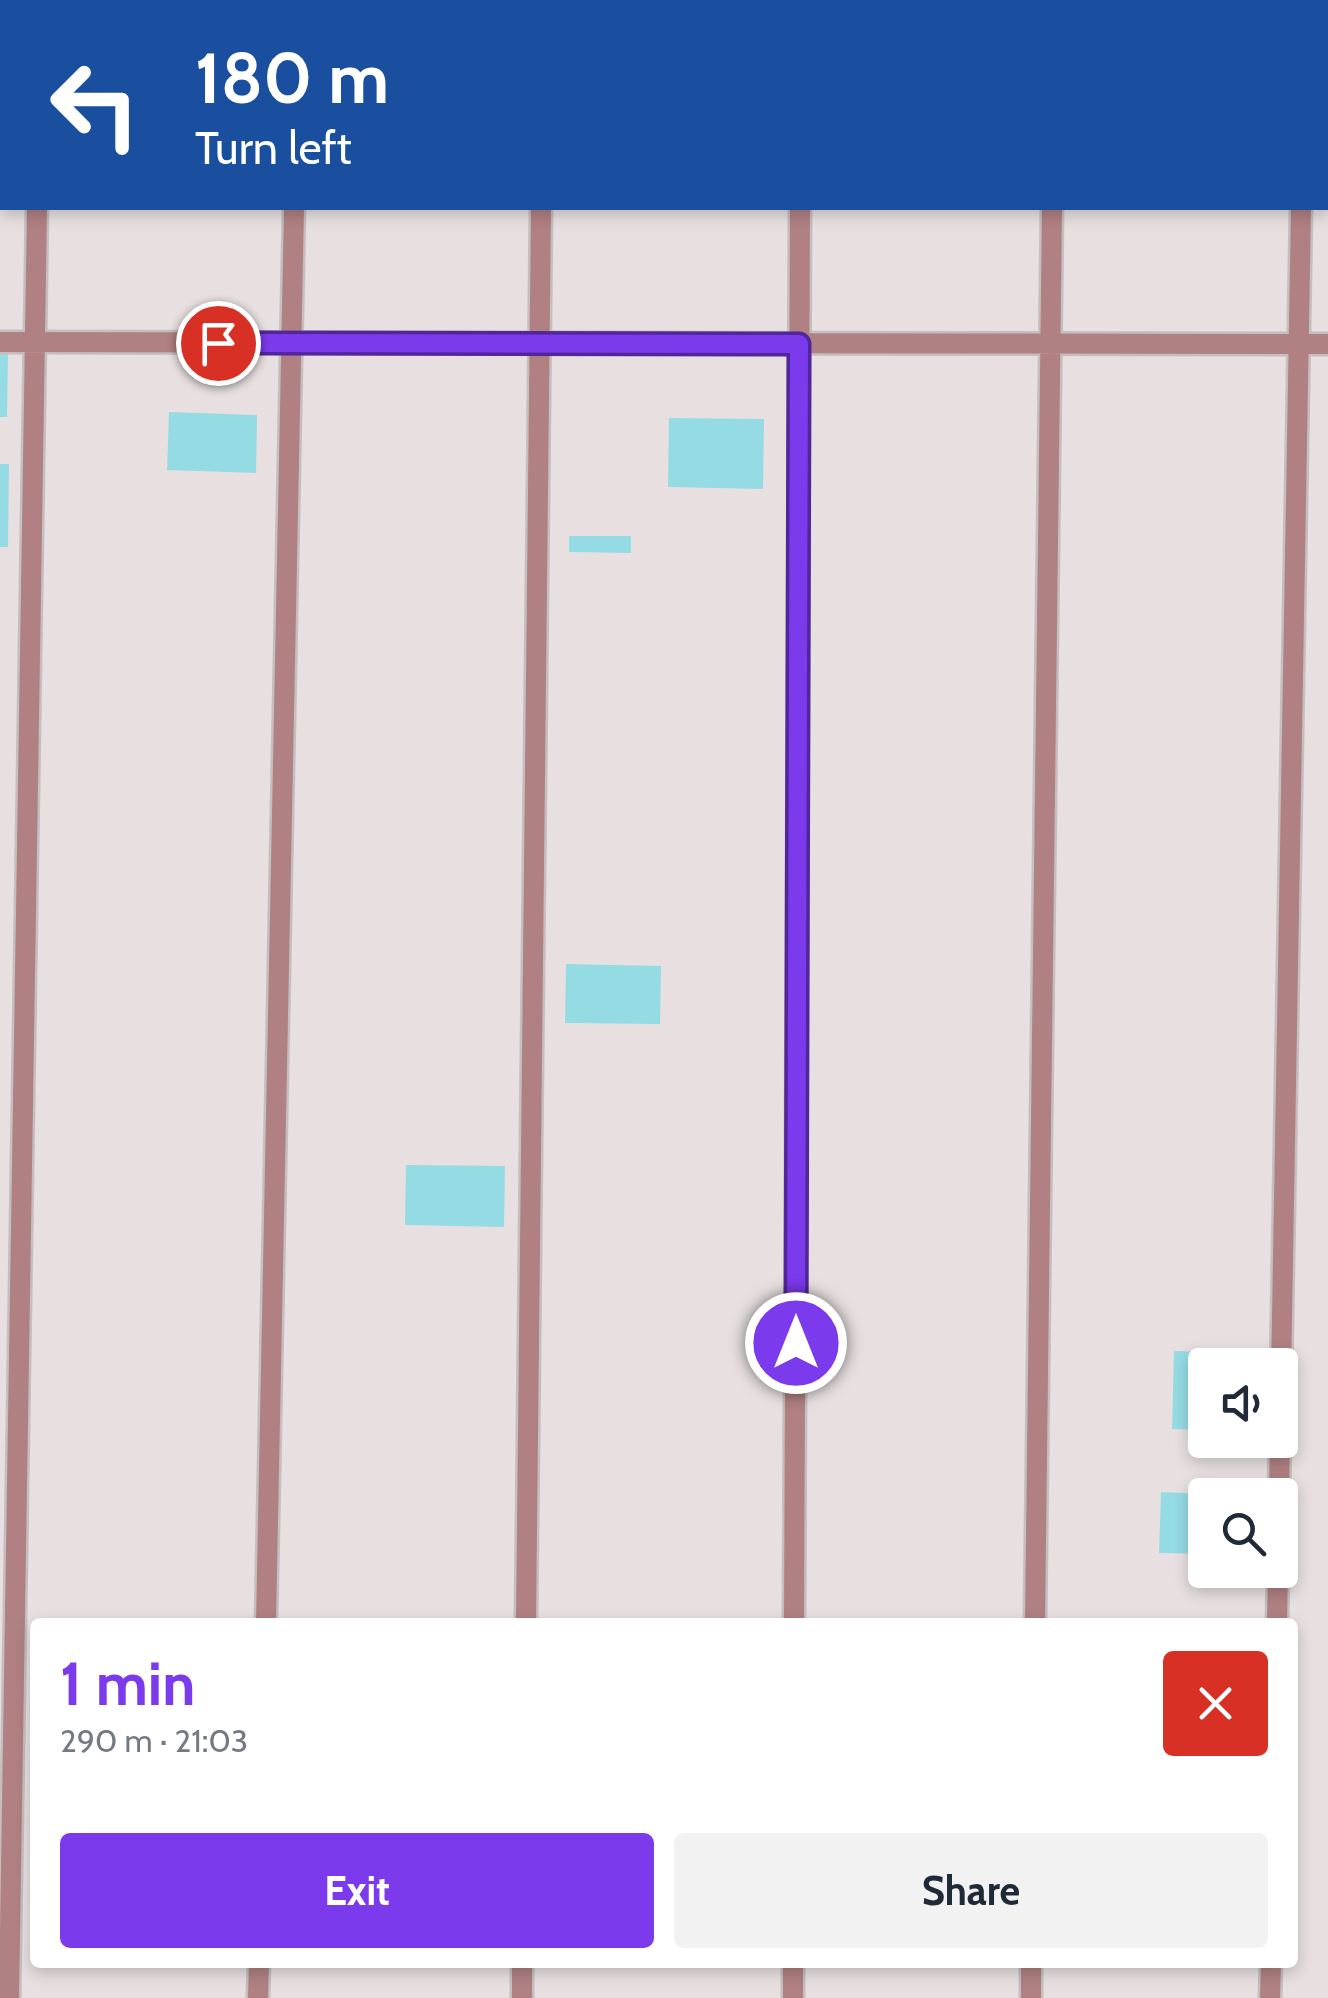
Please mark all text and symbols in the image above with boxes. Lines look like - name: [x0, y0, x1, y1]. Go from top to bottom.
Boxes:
- text: 180 m: [195, 35, 389, 121]
- icon: left: [30, 40, 160, 170]
- text: Turn left: [195, 121, 352, 175]
- pin: [176, 301, 261, 386]
- icon: arrive: [191, 316, 246, 371]
- position arrow: [744, 1291, 848, 1395]
- map controls: [1188, 1348, 1298, 1588]
- button: sound: [1188, 1348, 1298, 1458]
- button: search: [1188, 1478, 1298, 1588]
- text: 1 min: [60, 1647, 195, 1720]
- button: close: [1163, 1651, 1268, 1756]
- text: 290 m · 21:03: [60, 1721, 248, 1760]
- button: Exit: [60, 1833, 654, 1948]
- button: Share: [674, 1833, 1268, 1948]

